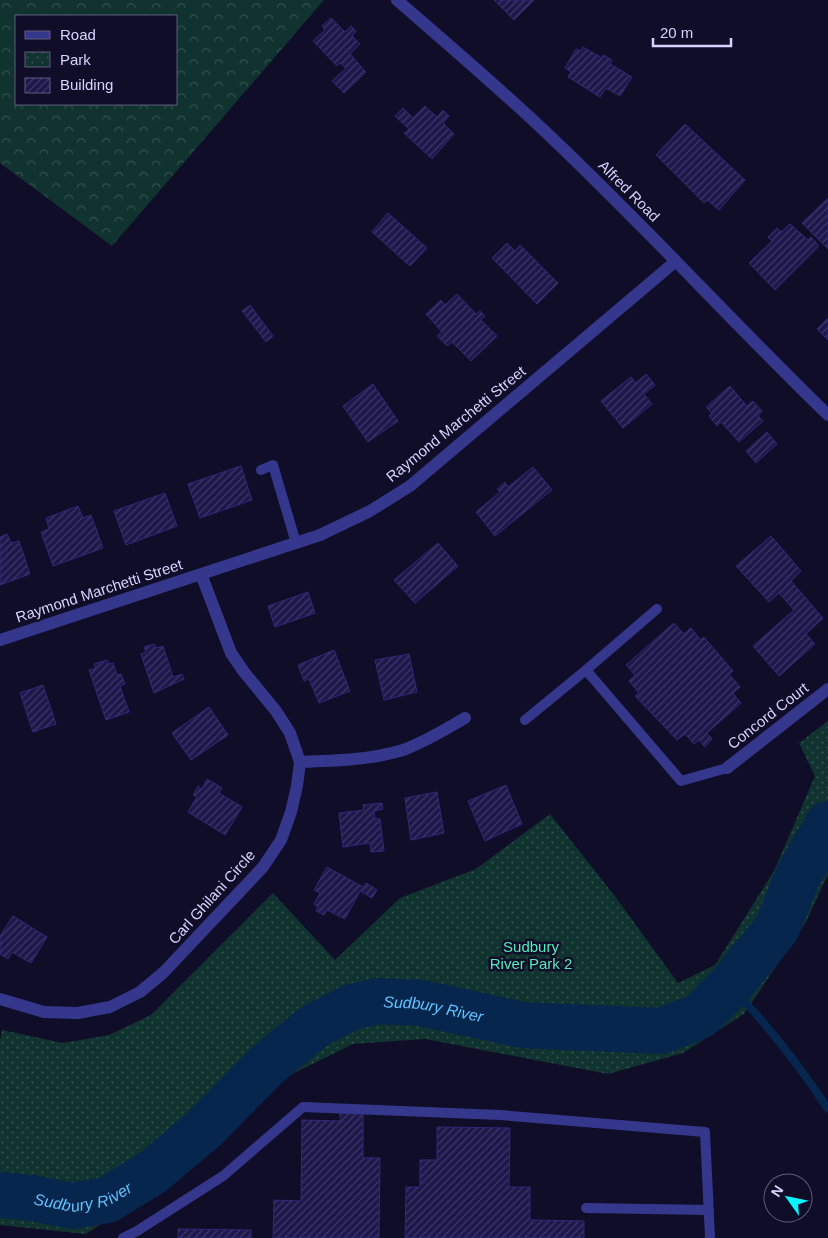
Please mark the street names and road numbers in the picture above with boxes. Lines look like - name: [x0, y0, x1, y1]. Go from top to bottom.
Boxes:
- street label: Alfred Road: [595, 157, 663, 225]
- street label: Raymond Marchetti Street: [383, 362, 529, 485]
- street label: Raymond Marchetti Street: [13, 555, 185, 626]
- street label: Concord Court: [724, 678, 812, 752]
- street label: Carl Ghilani Circle: [165, 846, 258, 947]

